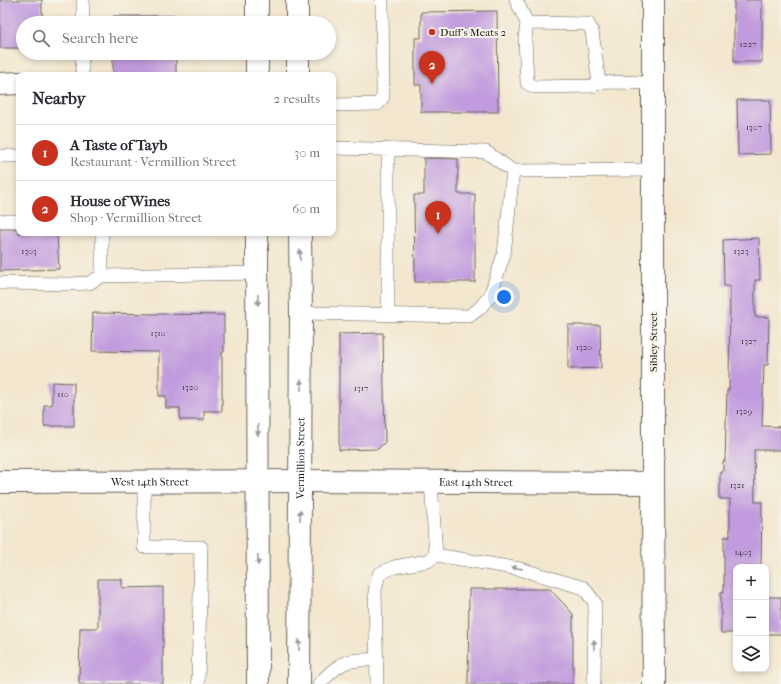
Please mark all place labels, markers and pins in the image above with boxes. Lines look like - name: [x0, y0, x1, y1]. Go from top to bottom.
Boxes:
- place label: Duff's Meats 2: [440, 26, 507, 39]
- marker: Duff's Meats 2: [427, 27, 437, 37]
- pin: 2: [419, 51, 445, 84]
- pin: 1: [425, 201, 451, 234]

